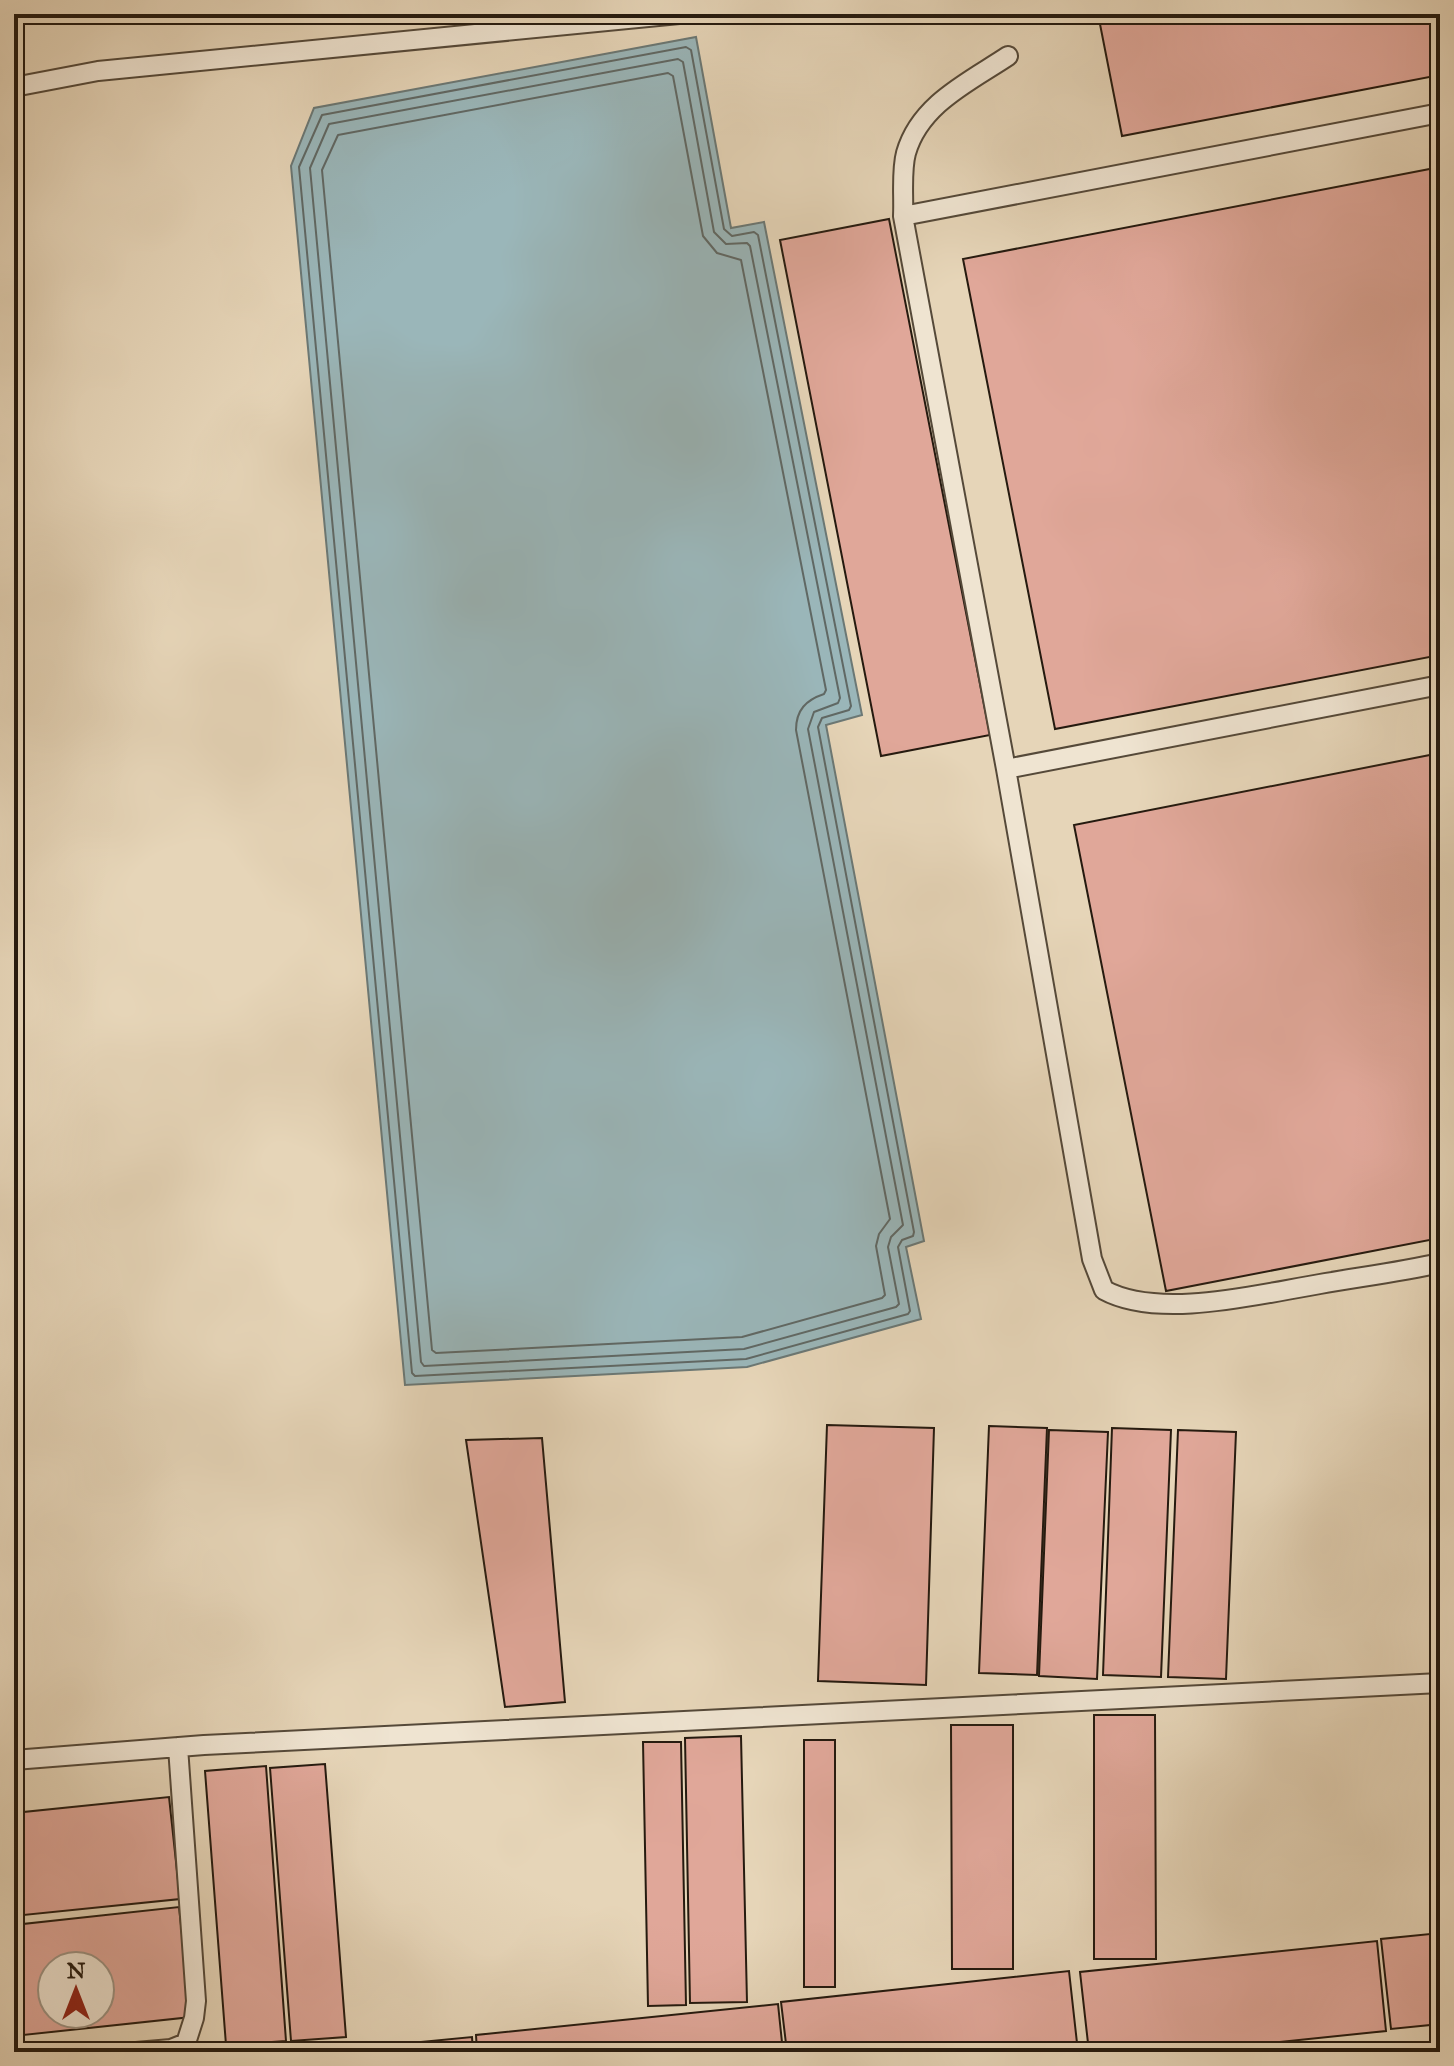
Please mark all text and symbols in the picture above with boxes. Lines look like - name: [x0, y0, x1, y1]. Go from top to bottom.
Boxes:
- north arrow: [36, 1950, 116, 2030]
- text: N: [67, 1957, 86, 1984]

